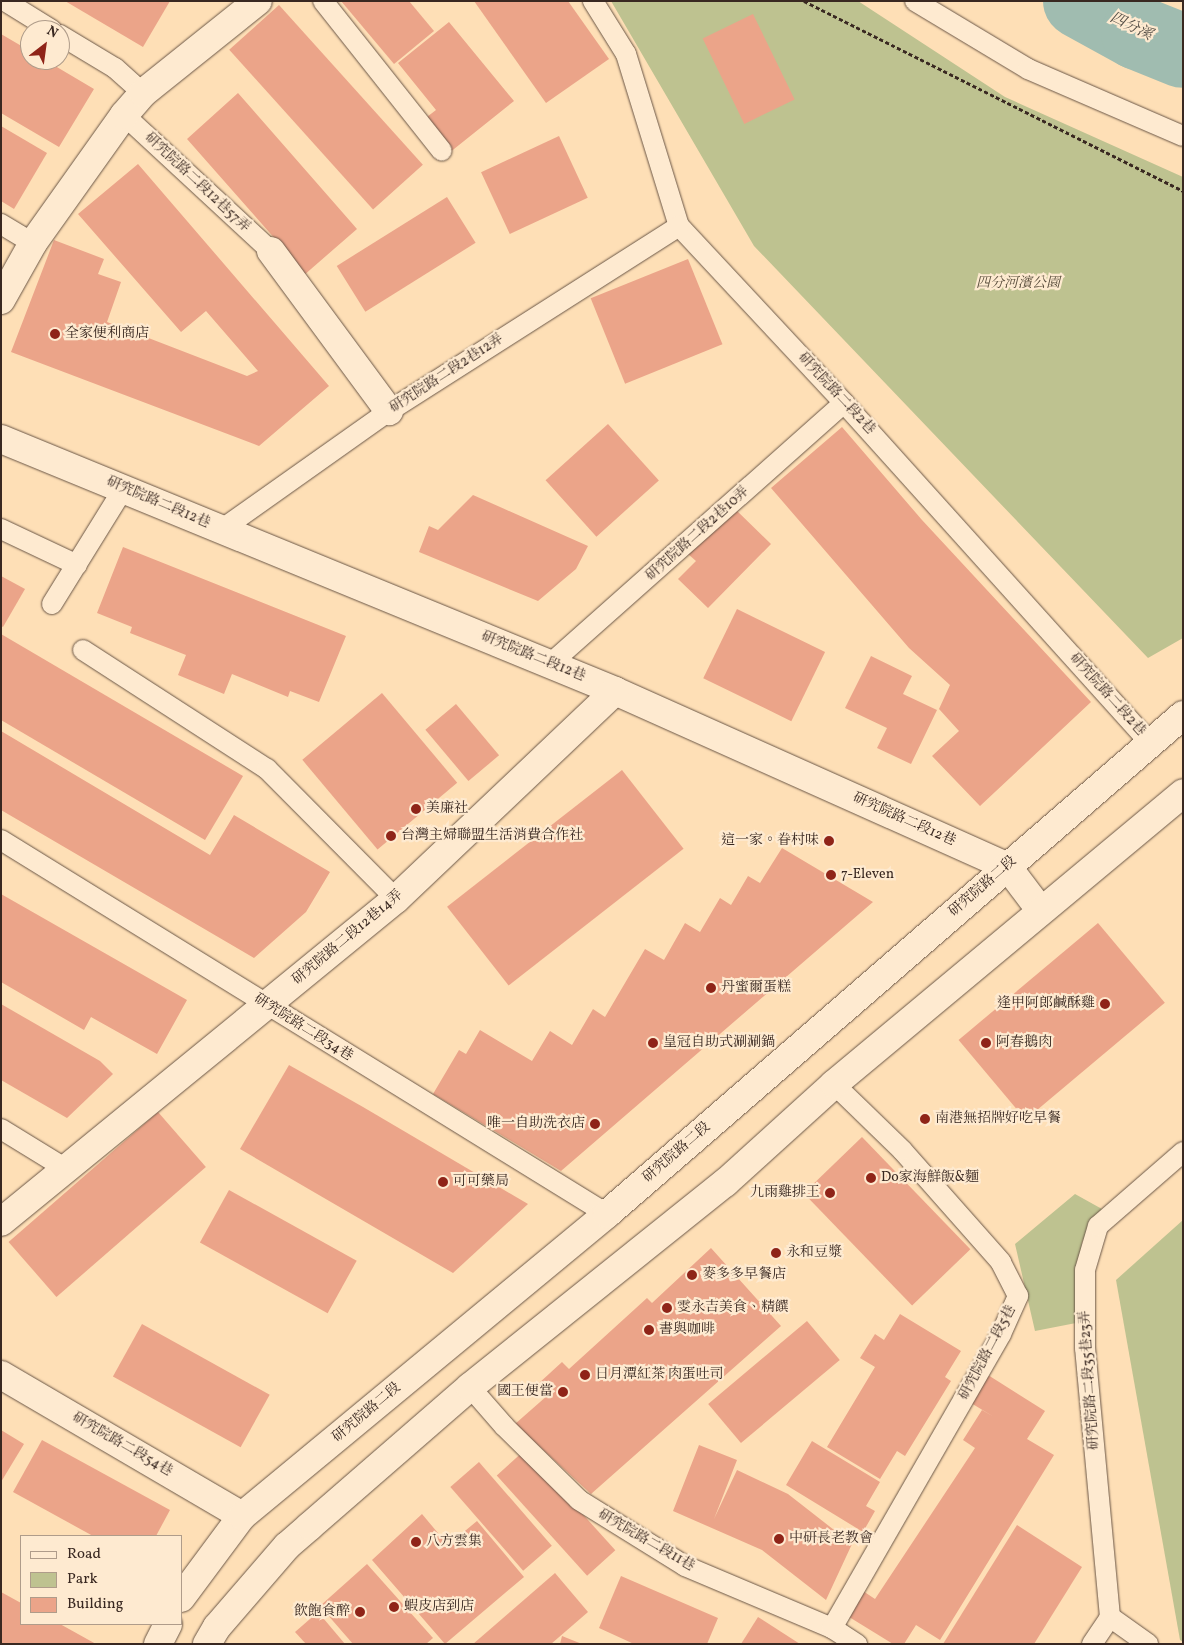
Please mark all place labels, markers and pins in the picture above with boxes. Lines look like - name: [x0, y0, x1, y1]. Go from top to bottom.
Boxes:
- place label: 全家便利商店: [65, 326, 149, 342]
- marker: 全家便利商店: [49, 328, 61, 340]
- place label: 美廉社: [426, 801, 468, 817]
- marker: 美廉社: [410, 803, 422, 815]
- place label: 台灣主婦聯盟生活消費合作社: [401, 828, 583, 844]
- marker: 台灣主婦聯盟生活消費合作社: [385, 830, 397, 842]
- place label: 這一家。眷村味: [721, 833, 819, 849]
- marker: 這一家。眷村味: [823, 835, 835, 847]
- place label: 7-Eleven: [841, 867, 894, 883]
- marker: 7-Eleven: [825, 869, 837, 881]
- place label: 丹蜜爾蛋糕: [721, 980, 791, 996]
- marker: 丹蜜爾蛋糕: [705, 982, 717, 994]
- place label: 逢甲阿郎鹹酥雞: [997, 996, 1095, 1012]
- marker: 逢甲阿郎鹹酥雞: [1099, 998, 1111, 1010]
- place label: 皇冠自助式涮涮鍋: [663, 1035, 775, 1051]
- place label: 阿春鵝肉: [996, 1035, 1052, 1051]
- marker: 皇冠自助式涮涮鍋: [647, 1037, 659, 1049]
- marker: 阿春鵝肉: [980, 1037, 992, 1049]
- place label: 南港無招牌好吃早餐: [935, 1111, 1061, 1127]
- marker: 南港無招牌好吃早餐: [919, 1113, 931, 1125]
- place label: 唯一自助洗衣店: [487, 1116, 585, 1132]
- marker: 唯一自助洗衣店: [589, 1118, 601, 1130]
- place label: Do家海鮮飯&麵: [881, 1170, 979, 1186]
- marker: Do家海鮮飯&麵: [865, 1172, 877, 1184]
- place label: 可可藥局: [453, 1174, 509, 1190]
- marker: 可可藥局: [437, 1176, 449, 1188]
- place label: 九雨雞排王: [750, 1185, 820, 1201]
- marker: 九雨雞排王: [824, 1187, 836, 1199]
- place label: 永和豆漿: [786, 1245, 842, 1261]
- marker: 永和豆漿: [770, 1247, 782, 1259]
- place label: 麥多多早餐店: [702, 1267, 786, 1283]
- marker: 麥多多早餐店: [686, 1269, 698, 1281]
- place label: 雯永吉美食、精饌: [677, 1300, 789, 1316]
- marker: 雯永吉美食、精饌: [661, 1302, 673, 1314]
- place label: 書與咖啡: [659, 1322, 715, 1338]
- marker: 書與咖啡: [643, 1324, 655, 1336]
- place label: 日月潭紅茶 肉蛋吐司: [595, 1367, 724, 1383]
- marker: 日月潭紅茶 肉蛋吐司: [579, 1369, 591, 1381]
- place label: 國王便當: [497, 1384, 553, 1400]
- marker: 國王便當: [557, 1386, 569, 1398]
- place label: 中研長老教會: [789, 1531, 873, 1547]
- marker: 中研長老教會: [773, 1533, 785, 1545]
- place label: 八方雲集: [426, 1534, 482, 1550]
- marker: 八方雲集: [410, 1536, 422, 1548]
- place label: 蝦皮店到店: [404, 1599, 474, 1615]
- marker: 蝦皮店到店: [388, 1601, 400, 1613]
- place label: 飲飽食醉: [294, 1604, 350, 1620]
- marker: 飲飽食醉: [354, 1606, 366, 1618]

